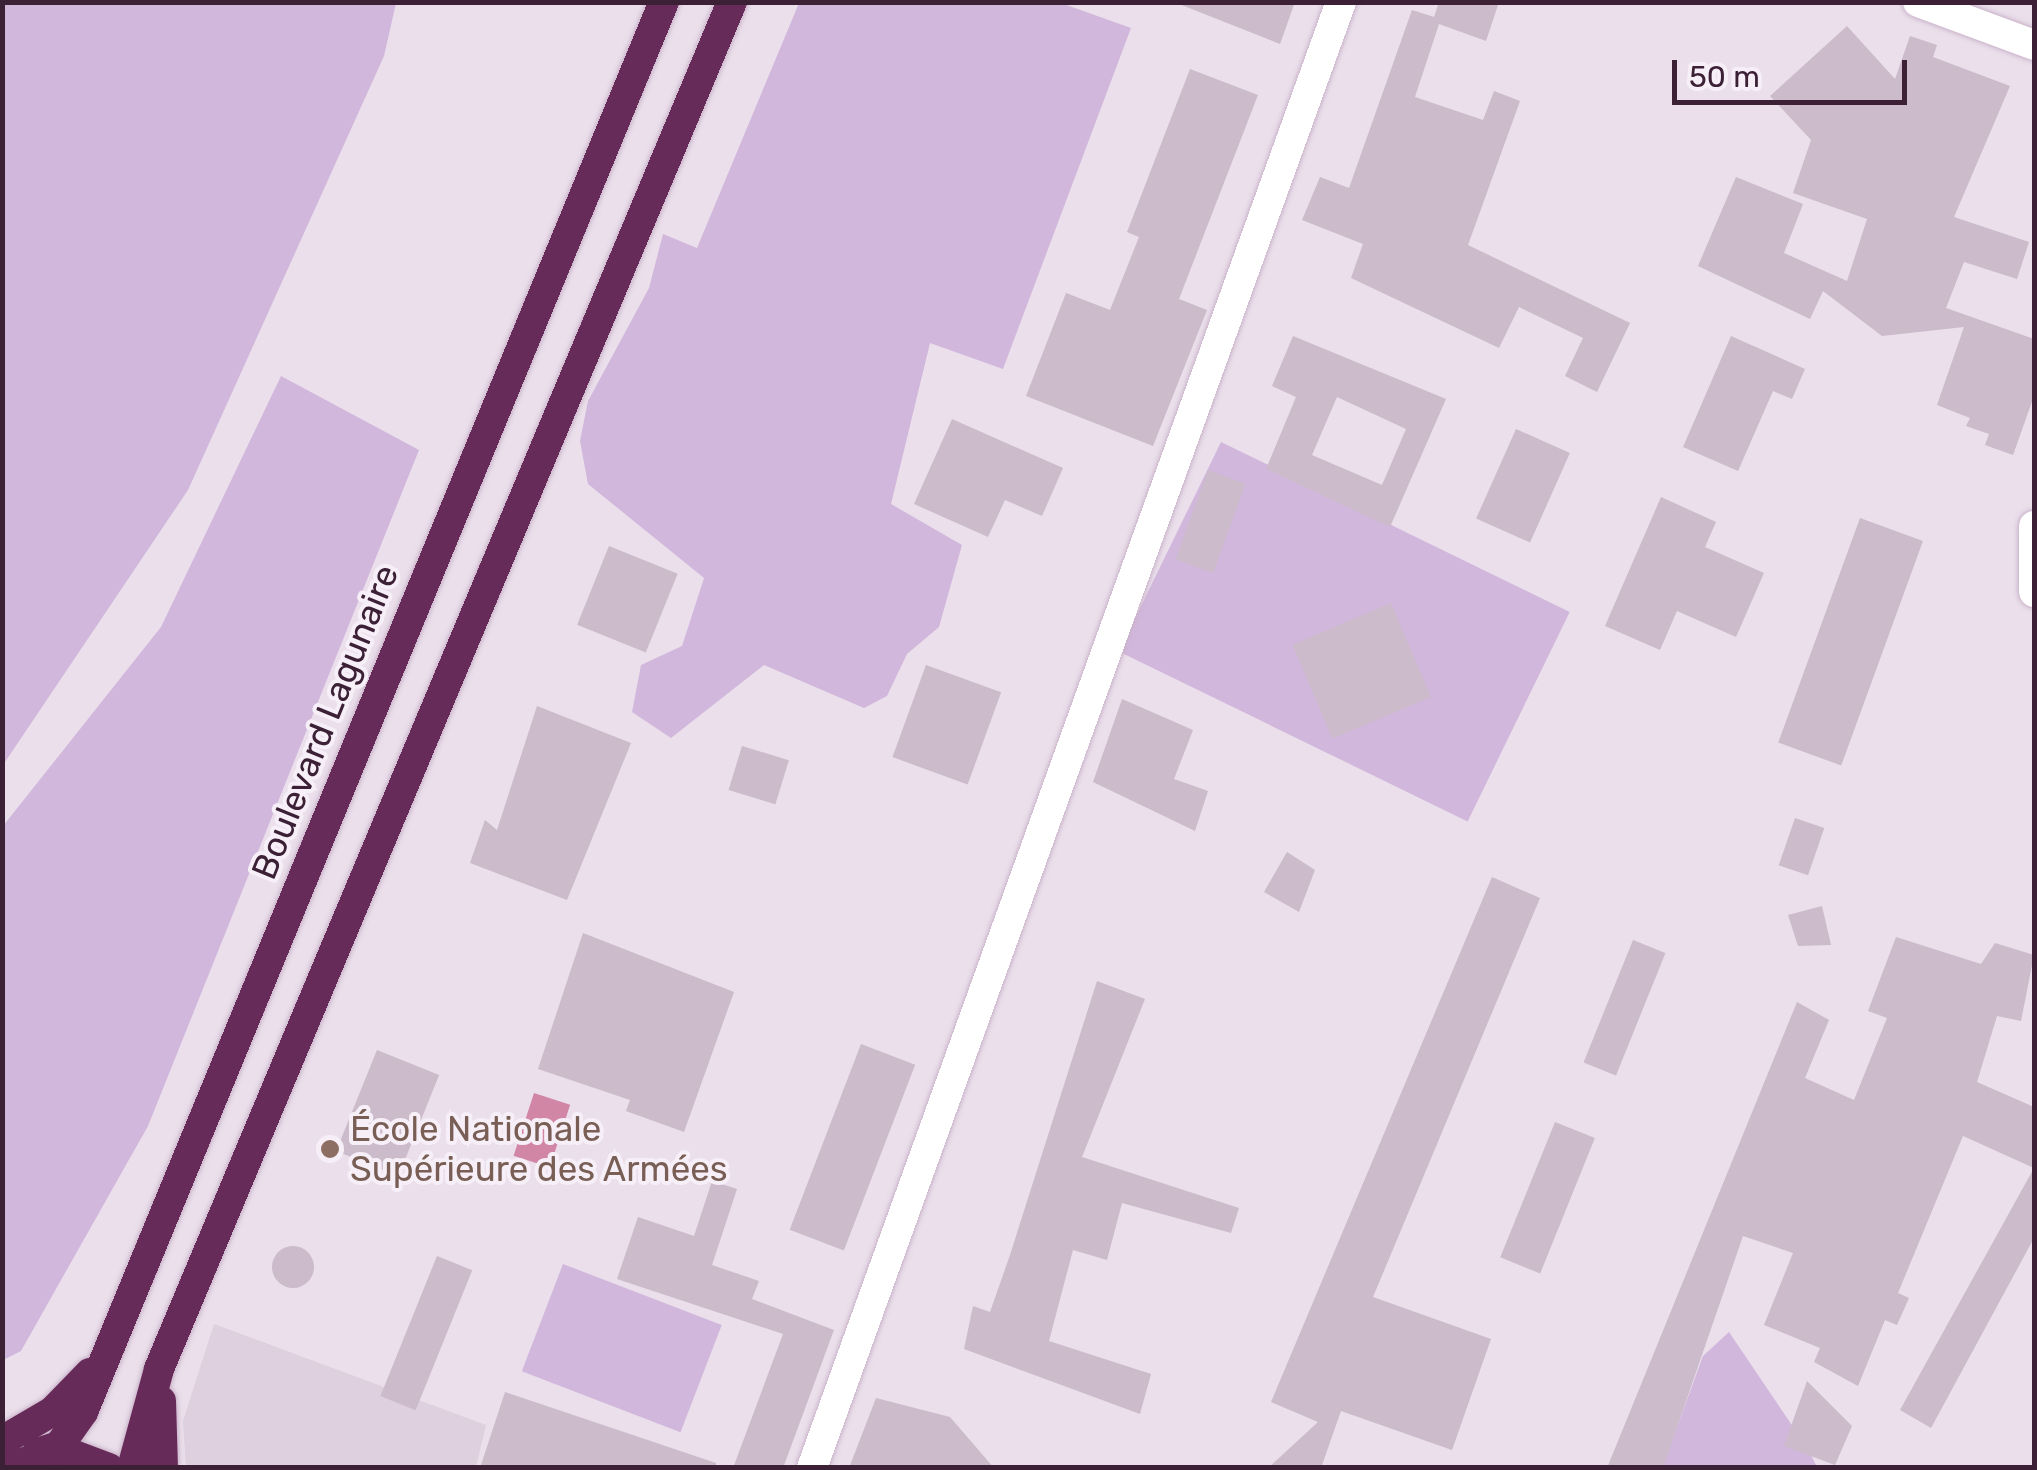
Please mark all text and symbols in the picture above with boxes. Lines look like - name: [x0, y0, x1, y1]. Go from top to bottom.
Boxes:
- scale bar: [1677, 40, 1912, 102]
- text: 50 m: [1689, 59, 1760, 95]
- street label: Boulevard Lagunaire: [243, 559, 407, 885]
- place label: École Nationale Supérieure des Armées: [350, 1108, 729, 1190]
- marker: École Nationale Supérieure des Armées: [319, 1138, 341, 1160]

